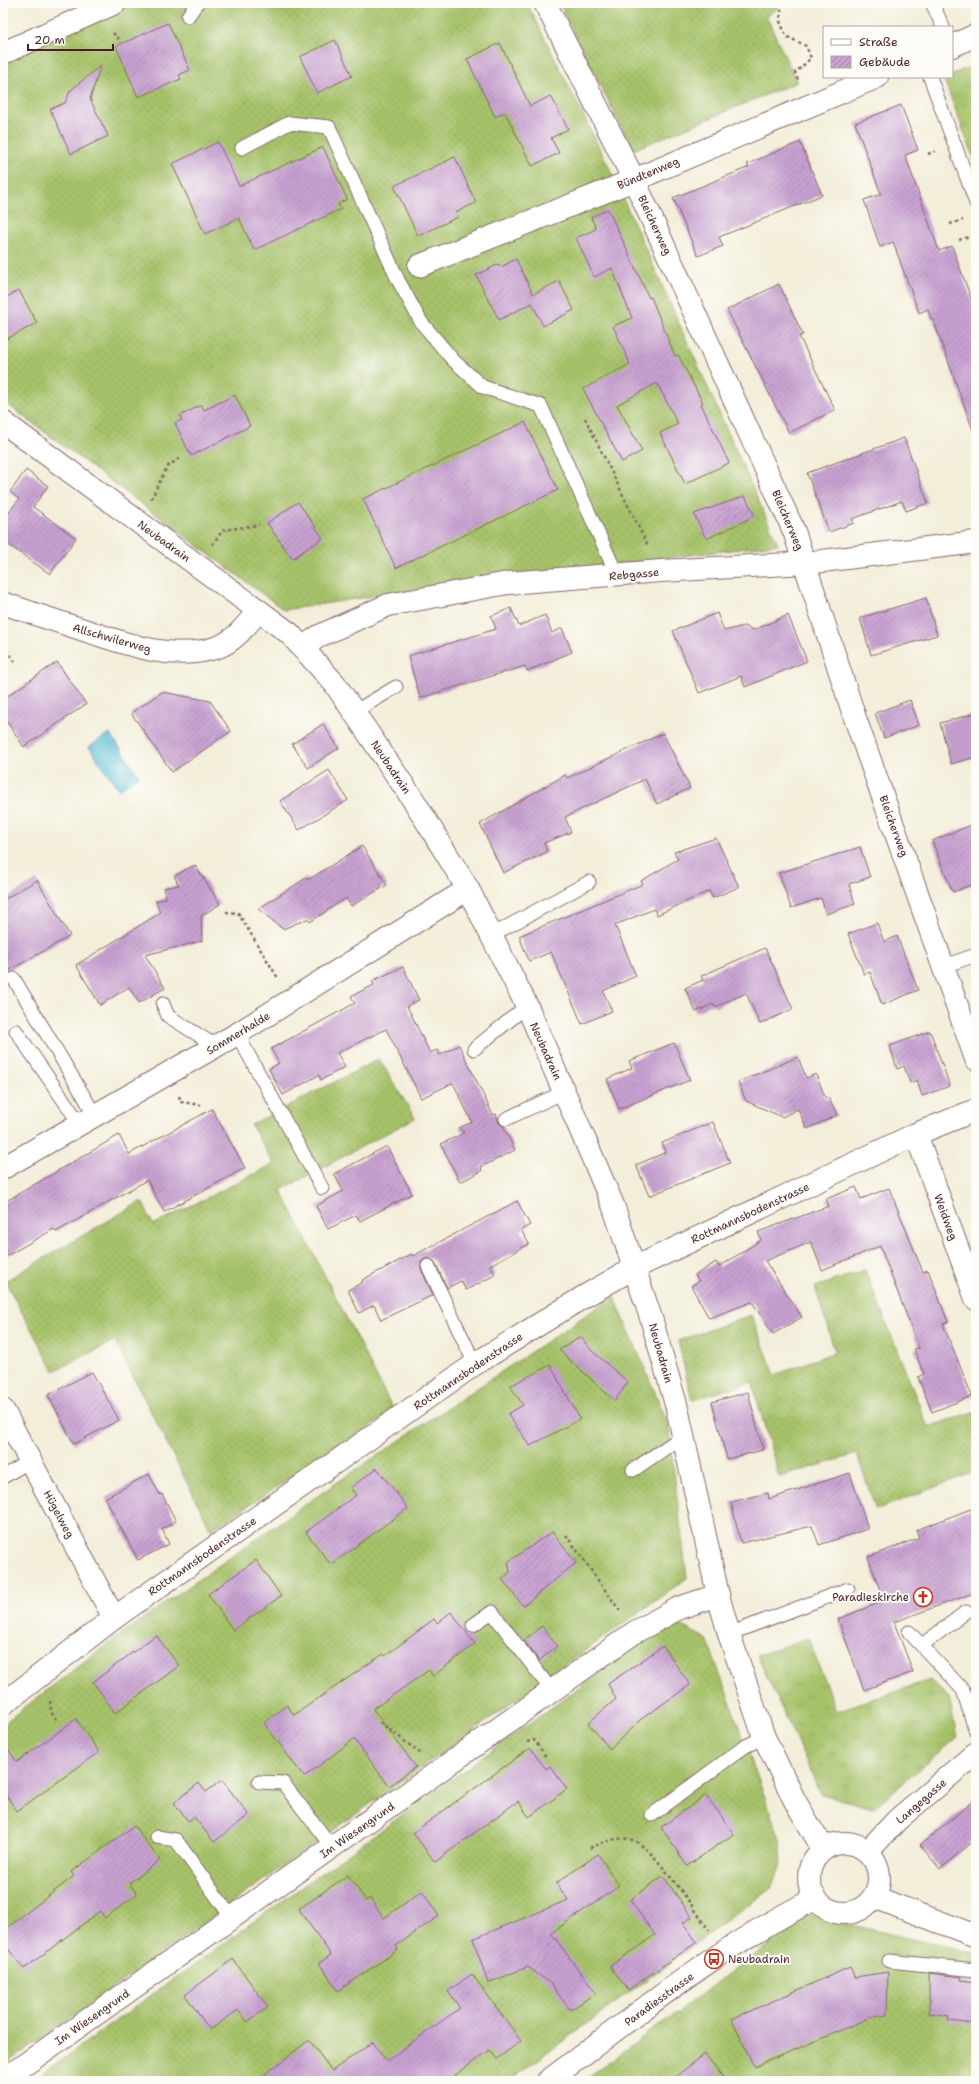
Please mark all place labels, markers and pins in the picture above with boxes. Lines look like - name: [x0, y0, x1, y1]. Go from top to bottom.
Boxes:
- church icon: Paradieskirche: [912, 1586, 934, 1608]
- place label: Paradieskirche: [832, 1590, 909, 1605]
- bus stop icon: Neubadrain: [703, 1948, 725, 1970]
- place label: Neubadrain: [728, 1952, 790, 1967]

